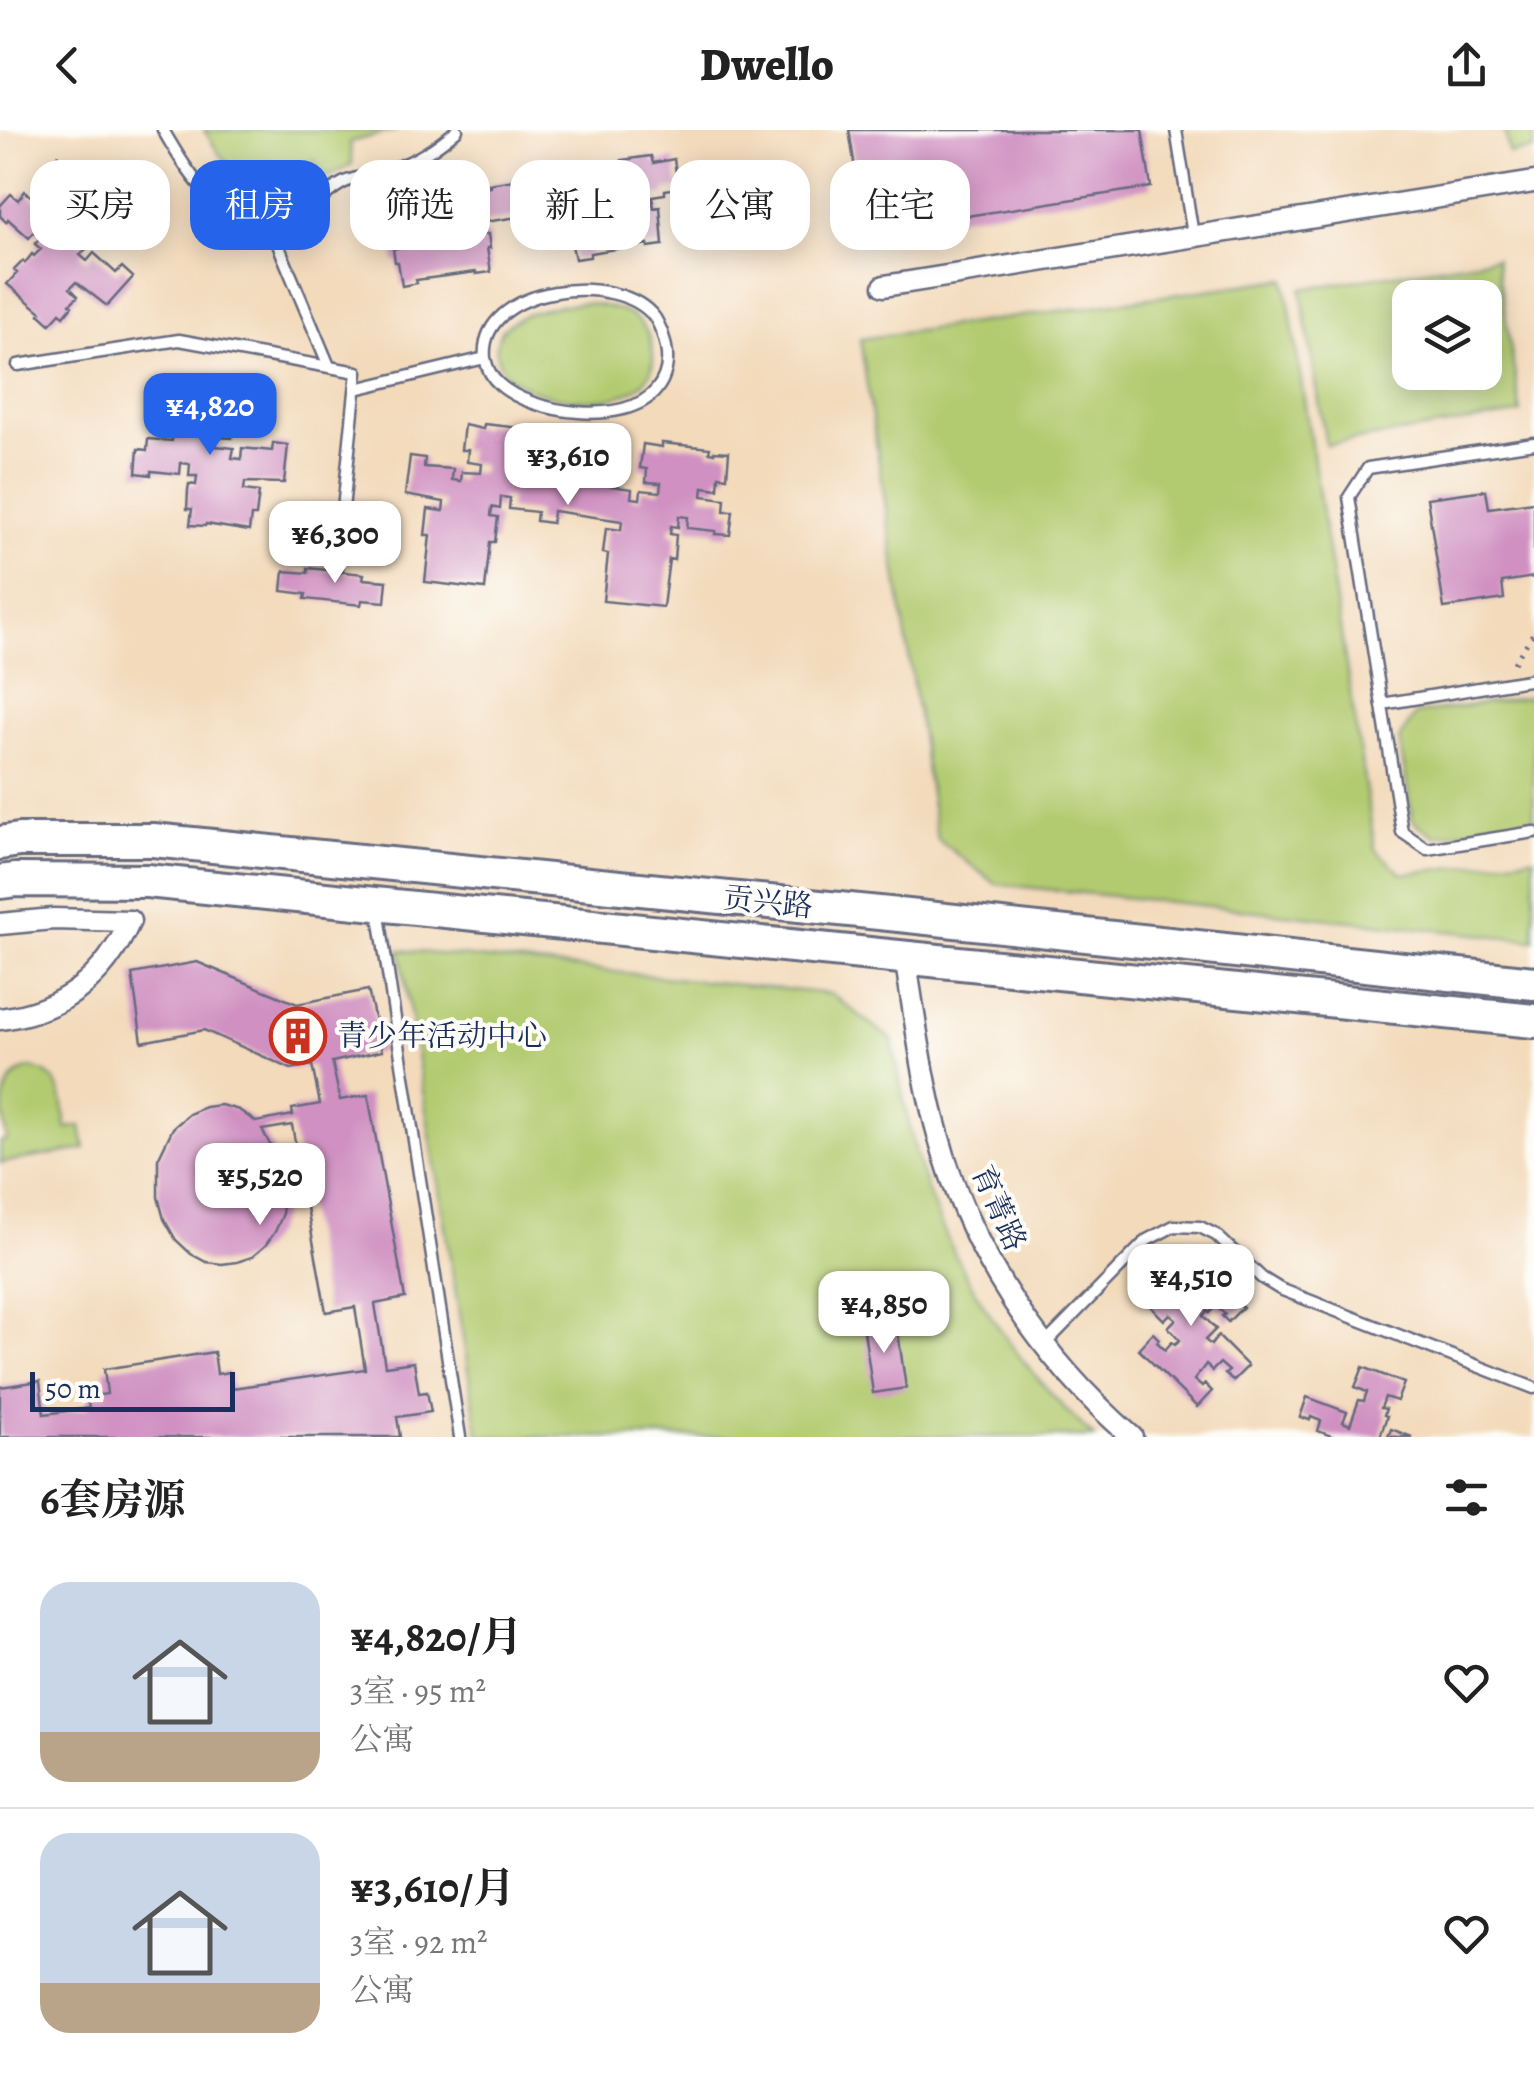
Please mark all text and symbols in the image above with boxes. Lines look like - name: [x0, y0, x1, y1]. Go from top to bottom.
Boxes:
- text: Dwello: [700, 34, 834, 96]
- icon: back: [40, 38, 95, 93]
- icon: share: [1439, 38, 1494, 93]
- chip: 买房: [30, 160, 170, 250]
- chip: 租房: [190, 160, 330, 250]
- chip: 筛选: [350, 160, 490, 250]
- chip: 新上: [510, 160, 650, 250]
- chip: 公寓: [670, 160, 810, 250]
- chip: 住宅: [830, 160, 970, 250]
- map controls: [1392, 280, 1502, 390]
- button: layers: [1392, 280, 1502, 390]
- pin: ¥4,820: [129, 373, 291, 458]
- text: ¥4,820: [166, 383, 254, 427]
- pin: ¥3,610: [487, 423, 649, 508]
- text: ¥3,610: [526, 433, 610, 477]
- pin: ¥6,300: [254, 501, 416, 586]
- text: ¥6,300: [291, 511, 379, 555]
- street label: 贡兴路: [721, 877, 815, 927]
- building icon: 青少年活动中心: [268, 1006, 328, 1066]
- place label: 青少年活动中心: [337, 1016, 547, 1056]
- pin: ¥5,520: [179, 1143, 341, 1228]
- text: ¥5,520: [217, 1153, 303, 1197]
- street label: 育菁路: [962, 1159, 1036, 1257]
- pin: ¥4,510: [1110, 1244, 1272, 1329]
- text: ¥4,510: [1149, 1254, 1233, 1298]
- pin: ¥4,850: [803, 1271, 965, 1356]
- text: ¥4,850: [840, 1281, 928, 1325]
- scale bar: [30, 1367, 235, 1412]
- text: 50 m: [45, 1370, 101, 1408]
- icon: filters: [1439, 1470, 1494, 1525]
- text: 6套房源: [40, 1471, 186, 1528]
- text: ¥4,820/月: [350, 1608, 523, 1665]
- icon: home: [120, 1622, 240, 1742]
- icon: heart: [1439, 1655, 1494, 1710]
- text: 3室 · 95 m²: [350, 1669, 486, 1713]
- text: 公寓: [350, 1717, 414, 1761]
- text: ¥3,610/月: [350, 1859, 515, 1916]
- icon: home: [120, 1873, 240, 1993]
- icon: heart: [1439, 1906, 1494, 1961]
- text: 3室 · 92 m²: [350, 1920, 488, 1964]
- text: 公寓: [350, 1968, 414, 2012]

